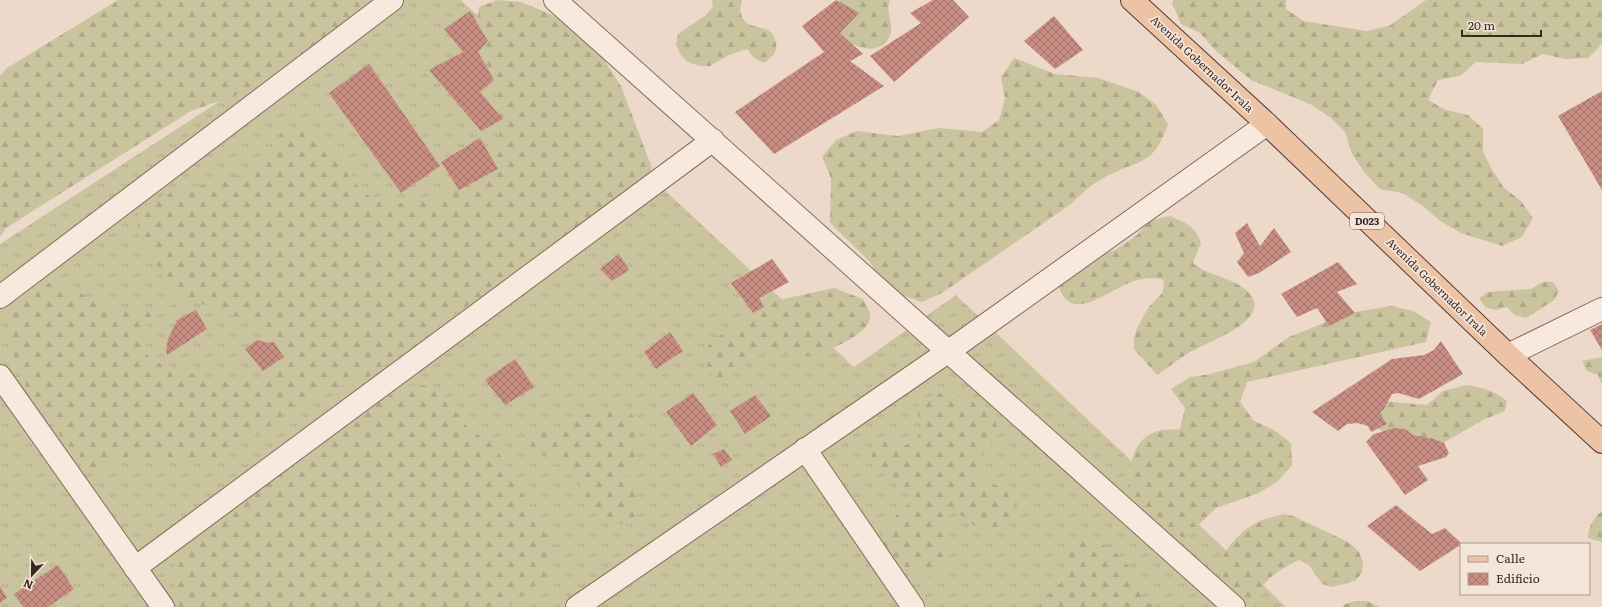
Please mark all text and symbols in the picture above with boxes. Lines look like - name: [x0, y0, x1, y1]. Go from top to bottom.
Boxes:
- street label: Avenida Gobernador Irala: [1148, 11, 1258, 115]
- scale bar: [1462, 12, 1541, 38]
- text: 20 m: [1468, 16, 1495, 34]
- road number: D023: [1350, 213, 1384, 229]
- street label: Avenida Gobernador Irala: [1383, 234, 1492, 339]
- legend: [1460, 543, 1590, 595]
- text: Calle: [1496, 549, 1525, 567]
- north arrow: [12, 555, 52, 595]
- text: Edificio: [1496, 569, 1540, 587]
- text: N: [21, 576, 35, 594]

